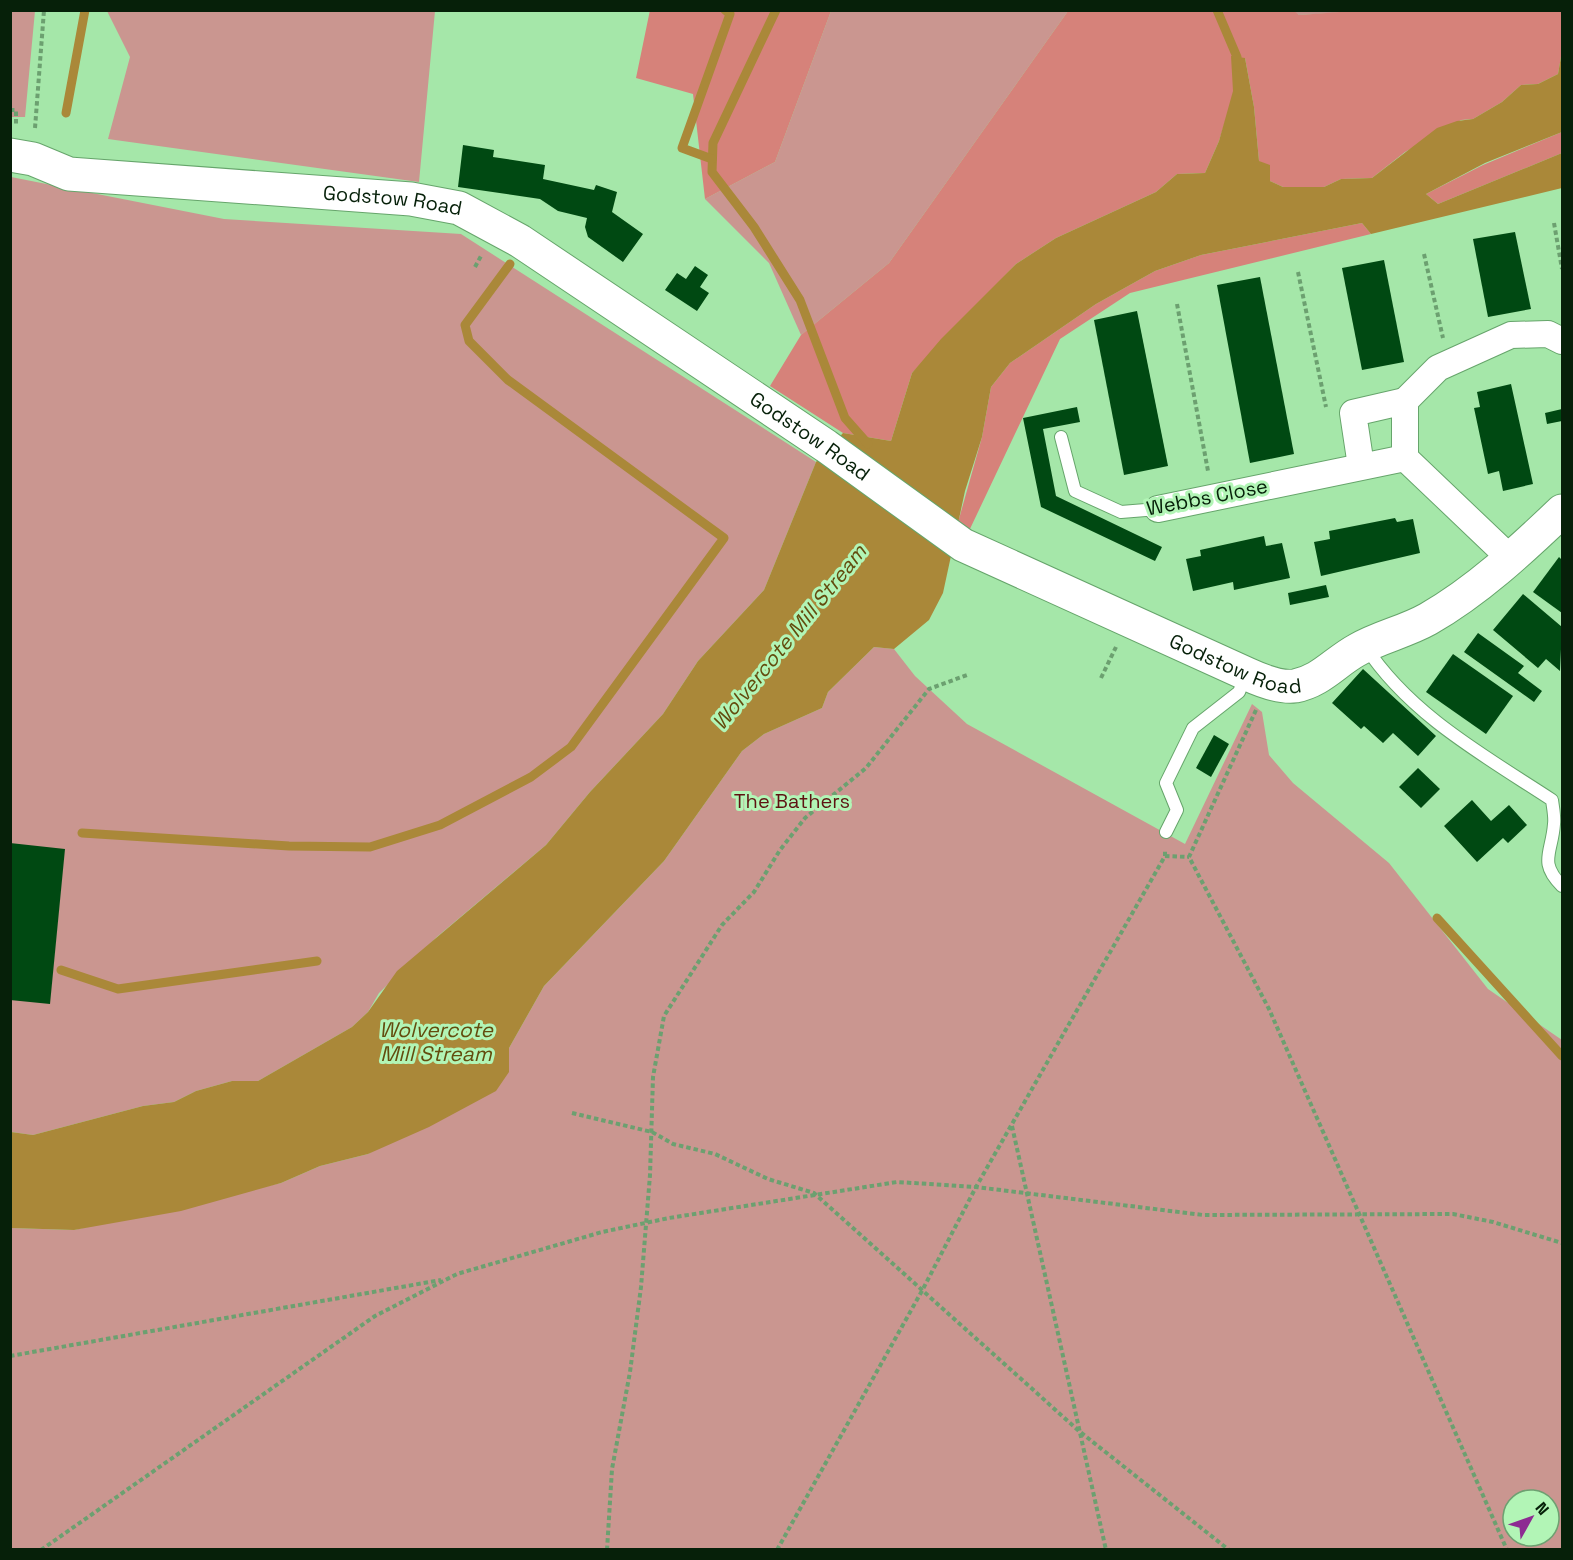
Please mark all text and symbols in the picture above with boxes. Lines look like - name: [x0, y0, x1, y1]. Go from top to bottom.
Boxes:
- street label: Godstow Road: [322, 180, 464, 221]
- street label: Godstow Road: [745, 386, 875, 487]
- street label: Webbs Close: [1144, 473, 1270, 521]
- water label: Wolvercote Mill Stream: [706, 538, 873, 735]
- street label: Godstow Road: [1165, 628, 1303, 700]
- park label: The Bathers: [734, 788, 850, 814]
- water label: Wolvercote Mill Stream: [379, 1016, 495, 1067]
- north arrow: [1501, 1488, 1561, 1548]
- text: N: [1531, 1498, 1554, 1520]

